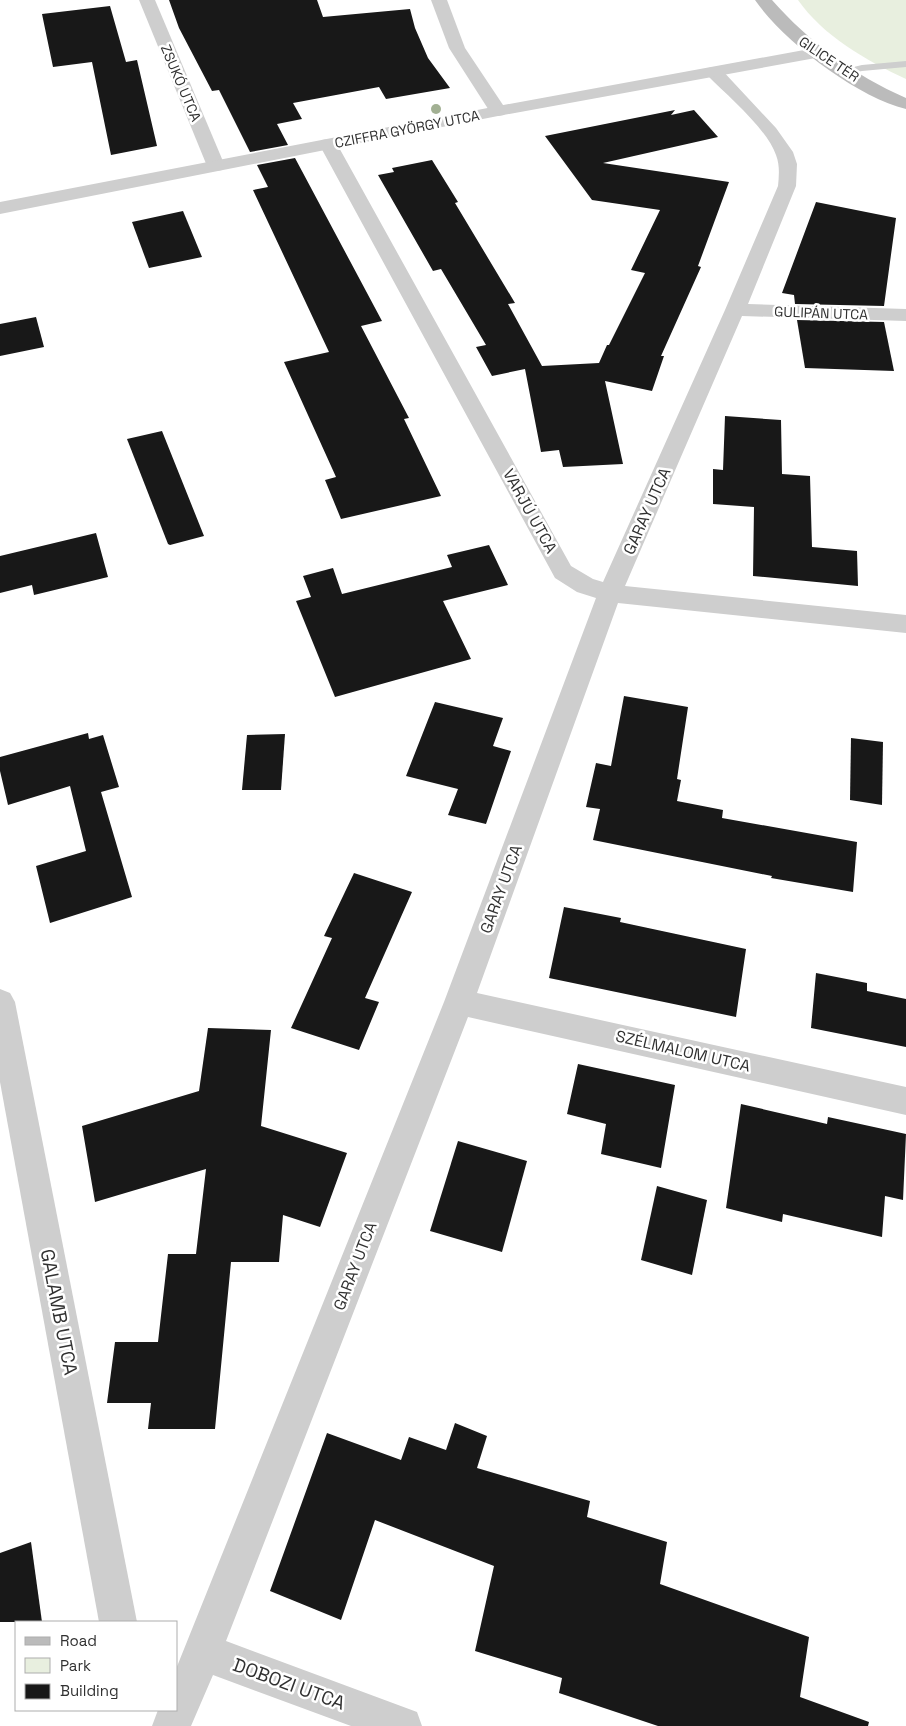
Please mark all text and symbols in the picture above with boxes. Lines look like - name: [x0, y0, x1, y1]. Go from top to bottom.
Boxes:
- street label: GILICE TÉR: [795, 32, 863, 86]
- street label: ZSUKÓ UTCA: [157, 42, 205, 124]
- street label: CZIFFRA GYÖRGY UTCA: [333, 106, 481, 152]
- street label: GULIPÁN UTCA: [774, 302, 868, 324]
- street label: GARAY UTCA: [618, 464, 676, 558]
- street label: VARJÚ UTCA: [498, 465, 562, 557]
- street label: GARAY UTCA: [475, 842, 527, 936]
- street label: SZÉLMALOM UTCA: [614, 1025, 752, 1077]
- street label: GARAY UTCA: [329, 1219, 381, 1313]
- street label: GALAMB UTCA: [35, 1247, 83, 1377]
- legend: [15, 1621, 178, 1711]
- text: Road: [60, 1631, 97, 1650]
- street label: DOBOZI UTCA: [229, 1652, 349, 1716]
- text: Park: [60, 1656, 91, 1675]
- text: Building: [60, 1681, 119, 1700]

